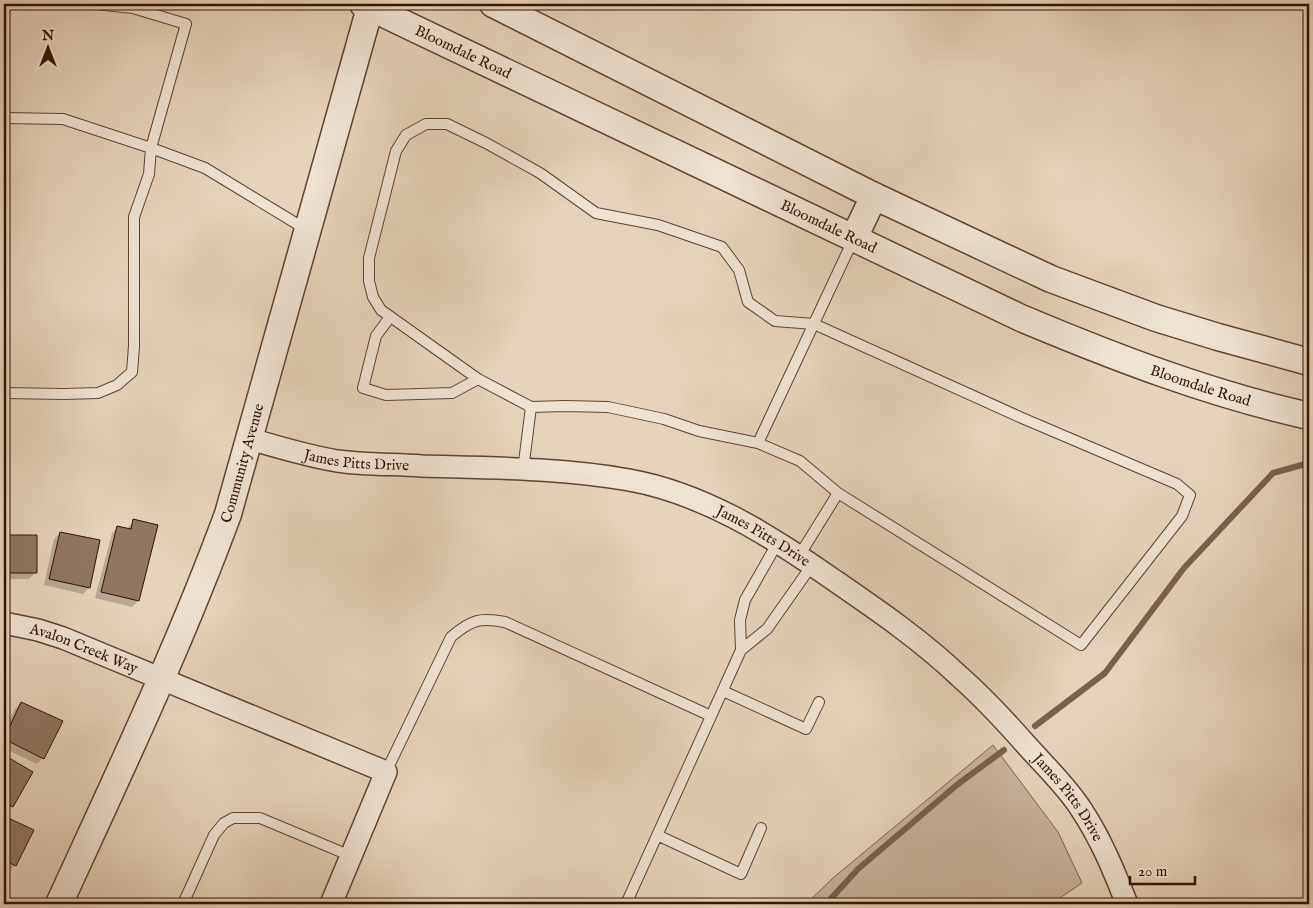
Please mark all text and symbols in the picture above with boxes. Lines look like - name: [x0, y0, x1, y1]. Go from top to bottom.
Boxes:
- street label: Bloomdale Road: [412, 21, 515, 83]
- north arrow: [22, 22, 72, 72]
- text: N: [41, 27, 54, 45]
- street label: Bloomdale Road: [778, 195, 881, 258]
- street label: Bloomdale Road: [1148, 360, 1254, 411]
- street label: Community Avenue: [216, 401, 268, 526]
- street label: James Pitts Drive: [300, 444, 409, 475]
- street label: James Pitts Drive: [712, 500, 814, 571]
- street label: Avalon Creek Way: [27, 619, 141, 678]
- street label: James Pitts Drive: [1028, 748, 1108, 844]
- scale bar: [1130, 853, 1196, 885]
- text: 20 m: [1138, 862, 1168, 881]

